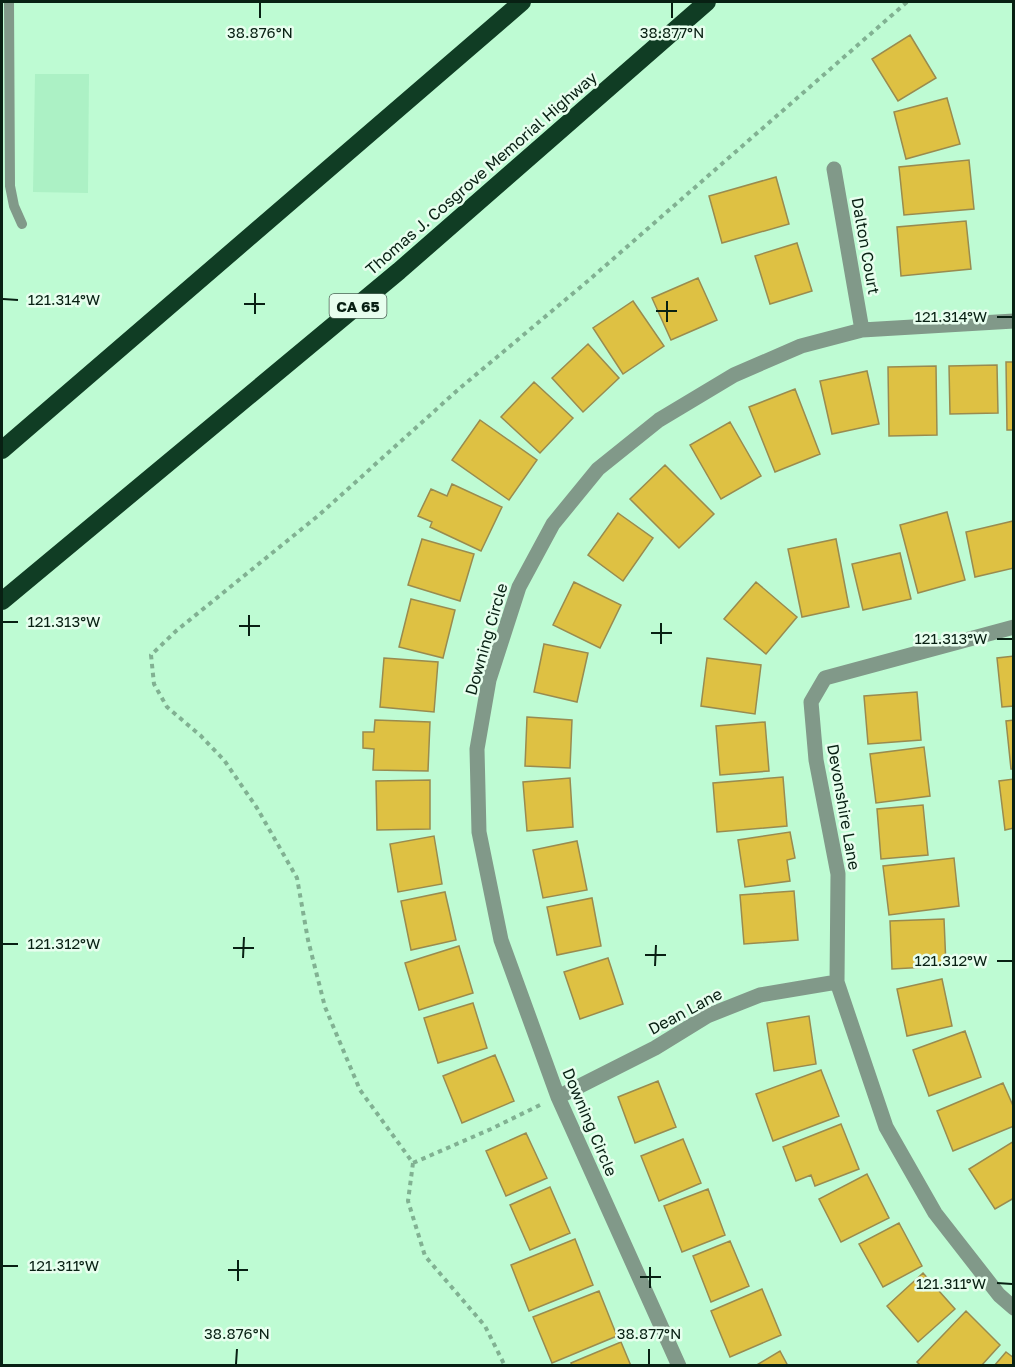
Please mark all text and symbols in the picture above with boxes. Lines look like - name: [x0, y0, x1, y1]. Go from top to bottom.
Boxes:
- text: 38.876°N: [227, 23, 293, 41]
- text: 38.877°N: [640, 23, 704, 41]
- street label: Thomas J. Cosgrove Memorial Highway: [361, 67, 601, 279]
- street label: Dalton Court: [848, 196, 884, 296]
- text: 121.314°W: [28, 290, 100, 308]
- road number: CA 65: [330, 294, 386, 318]
- text: 121.314°W: [915, 307, 987, 325]
- street label: Downing Circle: [460, 581, 512, 697]
- text: 121.313°W: [28, 612, 100, 630]
- text: 121.313°W: [915, 629, 987, 647]
- street label: Devonshire Lane: [823, 742, 865, 872]
- text: 121.312°W: [28, 934, 100, 952]
- text: 121.312°W: [915, 951, 987, 969]
- street label: Dean Lane: [645, 983, 725, 1039]
- street label: Downing Circle: [558, 1065, 622, 1179]
- text: 121.311°W: [29, 1256, 99, 1274]
- text: 121.311°W: [916, 1274, 986, 1292]
- text: 38.876°N: [204, 1324, 270, 1342]
- text: 38.877°N: [617, 1324, 681, 1342]

